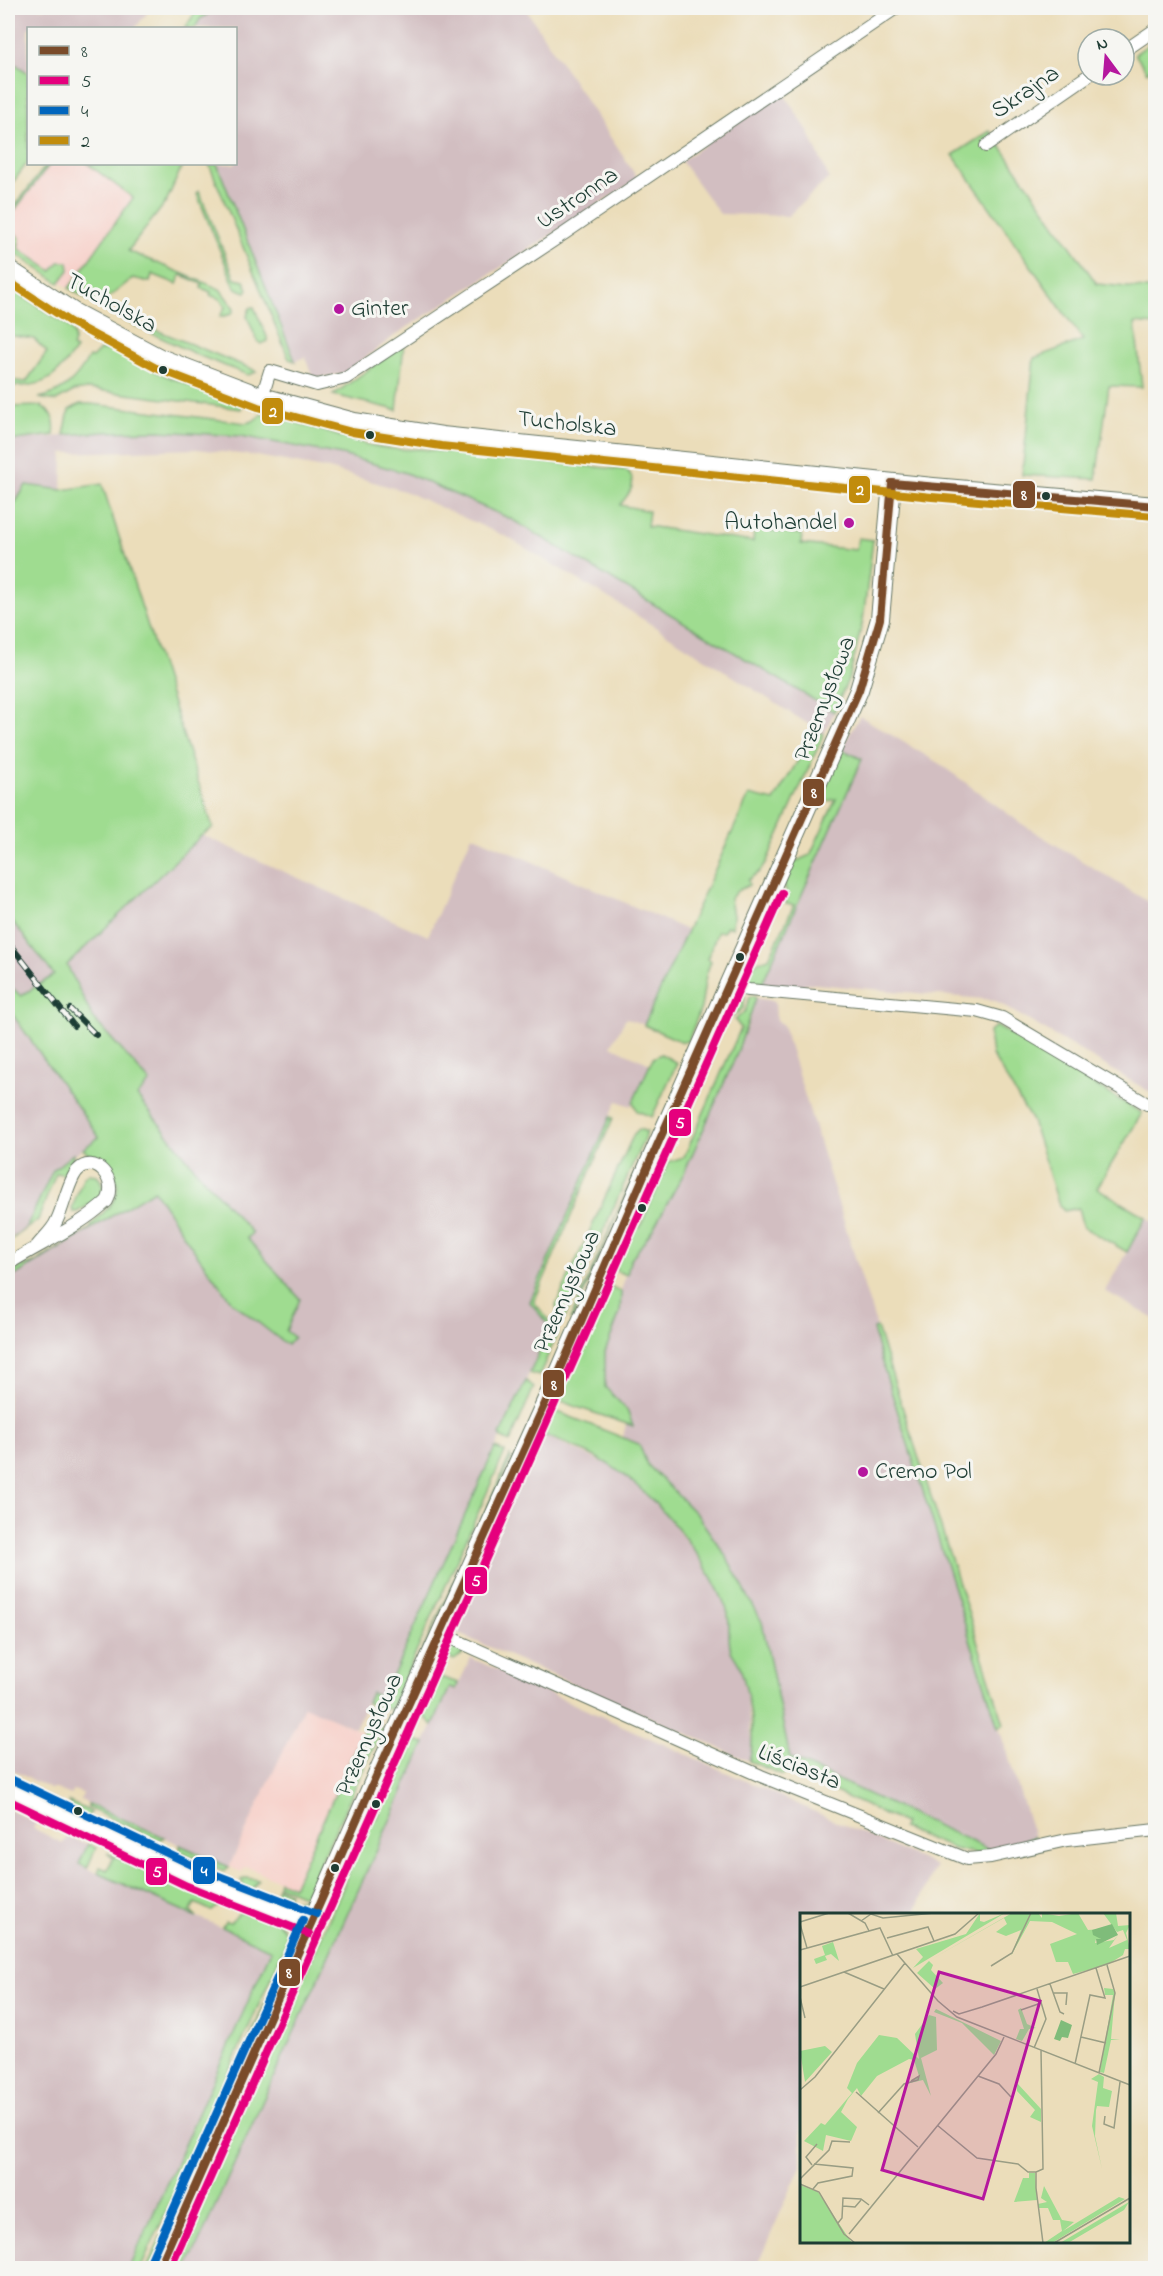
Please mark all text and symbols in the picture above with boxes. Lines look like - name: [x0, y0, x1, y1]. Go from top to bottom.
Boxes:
- legend: [27, 27, 237, 165]
- north arrow: [1076, 27, 1136, 87]
- text: N: [1094, 31, 1111, 58]
- text: 8: [81, 40, 88, 66]
- street label: Skrajna: [985, 57, 1067, 129]
- text: 5: [81, 70, 91, 96]
- text: 4: [81, 100, 89, 126]
- text: 2: [81, 130, 90, 156]
- street label: Ustronna: [530, 159, 626, 239]
- street label: Tucholska: [59, 265, 163, 343]
- place label: Ginter: [351, 292, 409, 327]
- marker: Ginter: [332, 302, 346, 316]
- unlabelled marker: [157, 364, 169, 376]
- line badge: 2: [261, 397, 284, 425]
- text: 2: [268, 401, 277, 425]
- street label: Tucholska: [516, 402, 618, 448]
- unlabelled marker: [364, 429, 376, 441]
- line badge: 2: [848, 475, 871, 504]
- text: 2: [855, 479, 864, 503]
- line badge: 8: [1012, 480, 1036, 509]
- text: 8: [1020, 484, 1027, 508]
- unlabelled marker: [1040, 490, 1052, 502]
- place label: Autohandel: [724, 506, 837, 541]
- marker: Autohandel: [842, 516, 856, 530]
- street label: Przemysłowa: [786, 631, 867, 767]
- line badge: 8: [802, 778, 825, 807]
- text: 8: [810, 782, 817, 806]
- unlabelled marker: [734, 951, 746, 963]
- line badge: 5: [668, 1108, 692, 1137]
- text: 5: [675, 1112, 685, 1136]
- unlabelled marker: [636, 1202, 648, 1214]
- street label: Przemysłowa: [525, 1225, 612, 1360]
- line badge: 8: [542, 1369, 565, 1398]
- text: 8: [550, 1374, 557, 1398]
- place label: Cremo Pol: [875, 1455, 972, 1490]
- marker: Cremo Pol: [856, 1465, 870, 1479]
- line badge: 5: [464, 1566, 488, 1595]
- text: 5: [471, 1570, 481, 1594]
- street label: Przemysłowa: [327, 1668, 414, 1803]
- street label: Liściasta: [752, 1736, 846, 1800]
- unlabelled marker: [370, 1798, 382, 1810]
- unlabelled marker: [72, 1805, 84, 1817]
- line badge: 4: [192, 1856, 216, 1885]
- line badge: 5: [145, 1857, 168, 1886]
- text: 4: [200, 1860, 208, 1884]
- text: 5: [152, 1861, 162, 1885]
- unlabelled marker: [329, 1862, 341, 1874]
- inset map: [800, 1913, 1130, 2243]
- line badge: 8: [278, 1958, 301, 1987]
- text: 8: [285, 1962, 292, 1986]

